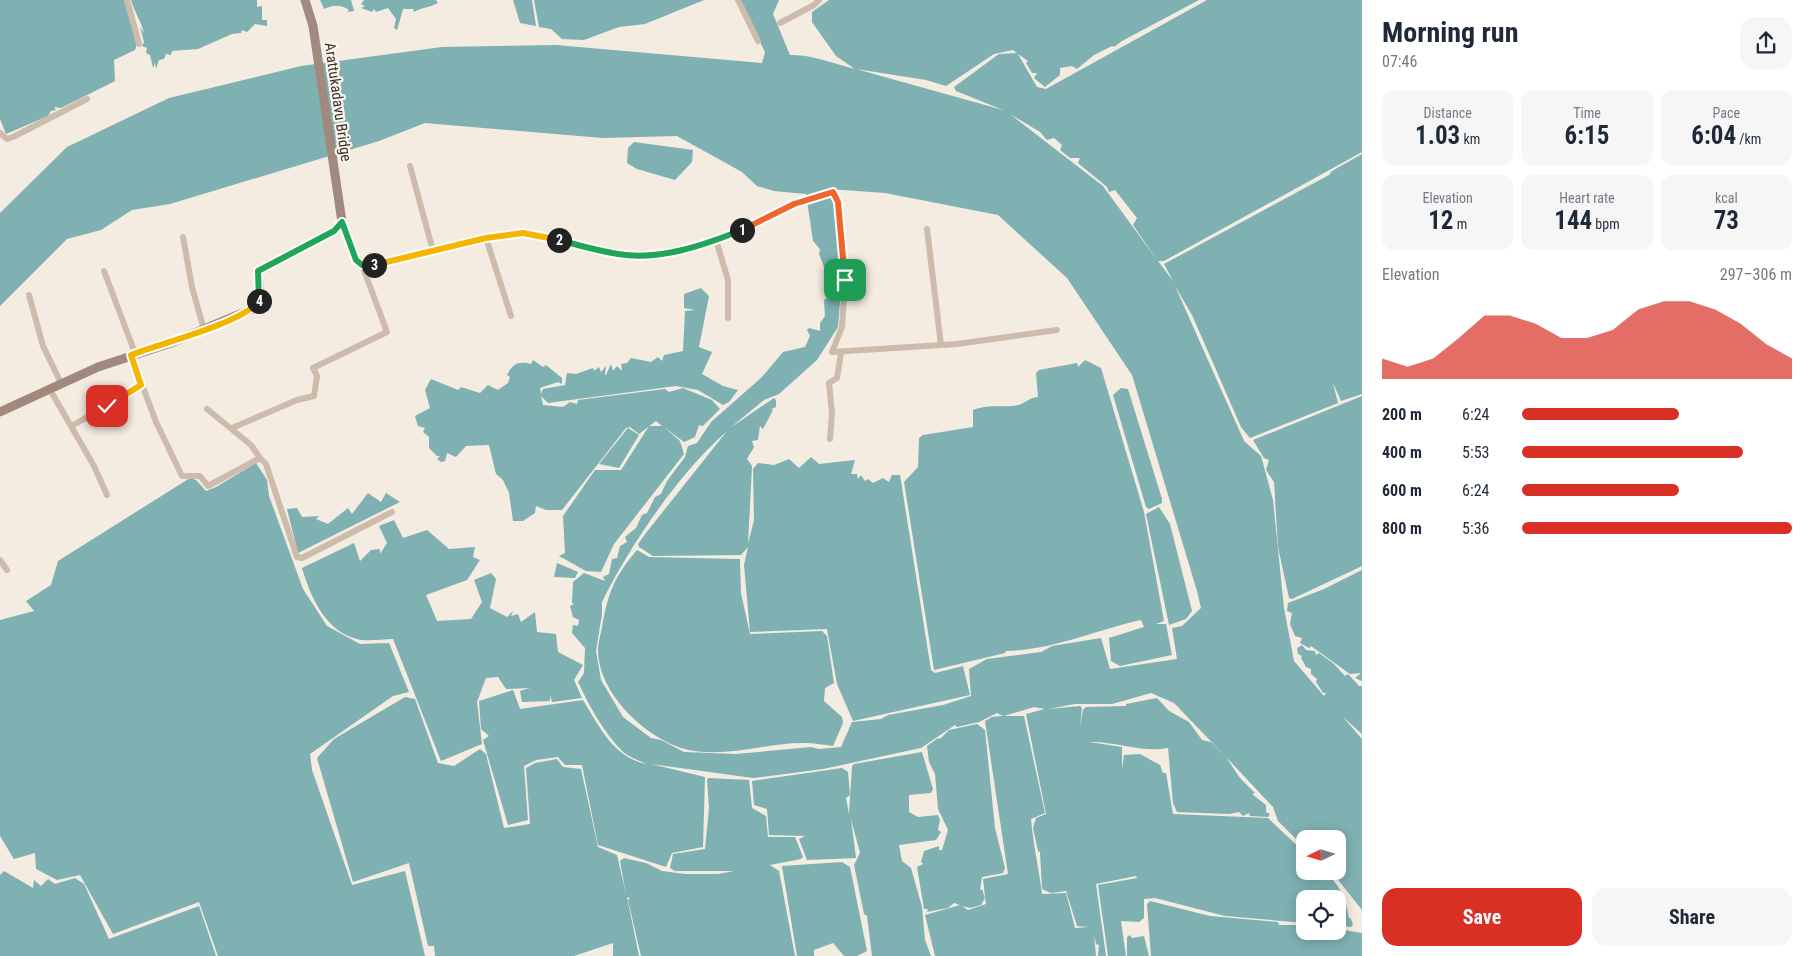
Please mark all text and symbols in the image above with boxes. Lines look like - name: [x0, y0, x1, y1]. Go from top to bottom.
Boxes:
- text: Morning run: [1382, 16, 1518, 49]
- button: share: [1740, 17, 1792, 69]
- street label: Arattukadavu Bridge: [321, 41, 355, 163]
- text: 07:46: [1382, 52, 1417, 71]
- text: Distance: [1424, 105, 1472, 121]
- text: Time: [1573, 105, 1601, 121]
- text: Pace: [1713, 105, 1740, 121]
- text: 1.03: [1415, 121, 1460, 150]
- text: 6:15: [1565, 121, 1609, 150]
- text: 6:04: [1691, 121, 1736, 150]
- text: km: [1460, 131, 1480, 147]
- text: /km: [1736, 131, 1761, 147]
- text: Elevation: [1422, 190, 1473, 206]
- text: Heart rate: [1559, 190, 1615, 206]
- text: kcal: [1715, 190, 1738, 206]
- text: 12: [1428, 206, 1453, 235]
- text: 144: [1554, 206, 1592, 235]
- text: 73: [1714, 206, 1739, 235]
- text: m: [1453, 216, 1467, 232]
- text: bpm: [1592, 216, 1620, 232]
- pin: 1: [730, 218, 754, 242]
- text: 1: [739, 222, 746, 238]
- pin: 2: [546, 228, 572, 252]
- text: 2: [556, 232, 563, 248]
- pin: 3: [362, 252, 386, 278]
- text: 3: [371, 257, 378, 273]
- pin: [824, 259, 866, 301]
- text: Elevation: [1382, 265, 1440, 284]
- text: 297–306 m: [1720, 265, 1792, 284]
- icon: arrive: [831, 266, 859, 294]
- pin: 4: [246, 288, 272, 314]
- text: 4: [256, 293, 263, 309]
- pin: [86, 385, 128, 427]
- icon: check: [93, 392, 121, 420]
- text: 200 m: [1382, 405, 1422, 424]
- text: 6:24: [1462, 405, 1489, 424]
- text: 400 m: [1382, 443, 1422, 462]
- text: 5:53: [1462, 443, 1489, 462]
- text: 600 m: [1382, 481, 1422, 500]
- text: 6:24: [1462, 481, 1489, 500]
- text: 800 m: [1382, 519, 1422, 538]
- text: 5:36: [1462, 519, 1489, 538]
- north arrow: [1296, 830, 1346, 880]
- map controls: [1296, 830, 1346, 940]
- button: Save: [1382, 888, 1582, 946]
- button: Share: [1592, 888, 1792, 946]
- button: locate: [1296, 890, 1346, 940]

